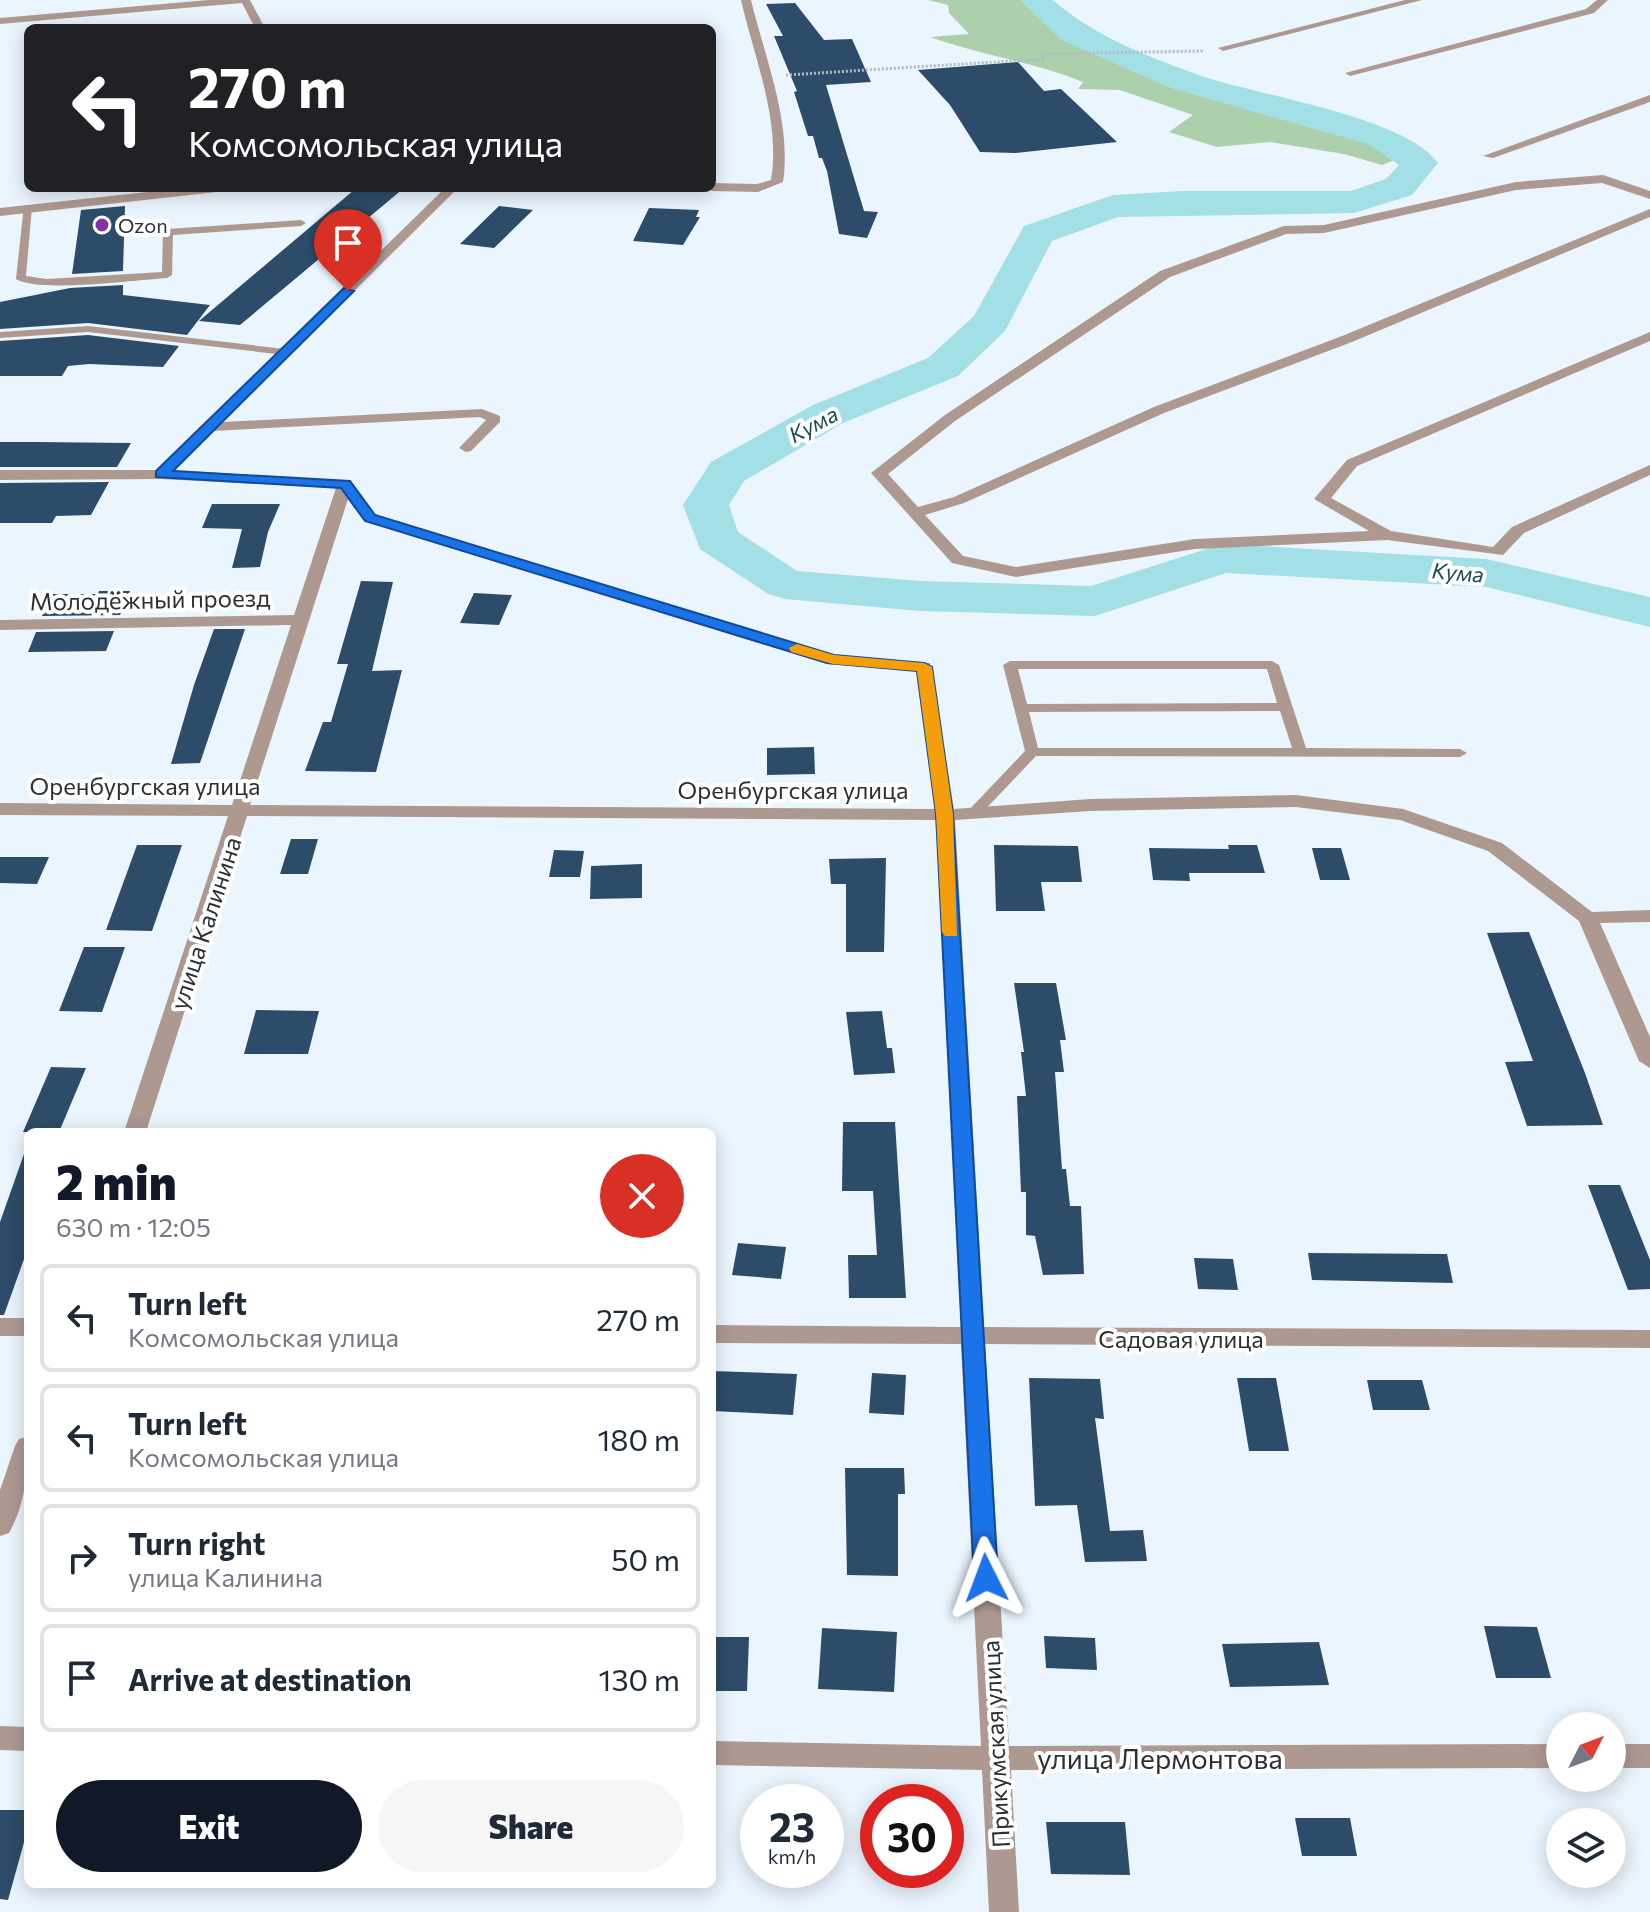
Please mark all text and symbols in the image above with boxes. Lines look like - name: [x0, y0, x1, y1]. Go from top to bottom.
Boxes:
- text: 270 m: [188, 51, 347, 120]
- icon: left: [56, 56, 160, 160]
- text: Комсомольская улица: [188, 120, 563, 164]
- pin: [314, 209, 382, 291]
- place label: Ozon: [118, 213, 168, 237]
- marker: Ozon: [93, 216, 111, 234]
- icon: arrive: [326, 221, 370, 265]
- water label: Кума: [784, 400, 842, 448]
- water label: Кума: [1431, 556, 1485, 588]
- street label: Молодёжный проезд: [29, 582, 271, 616]
- street label: Оренбургская улица: [30, 771, 260, 800]
- street label: Оренбургская улица: [678, 775, 908, 804]
- street label: улица Калинина: [163, 833, 247, 1013]
- text: 2 min: [56, 1151, 177, 1210]
- button: close: [600, 1154, 684, 1238]
- text: 630 m · 12:05: [56, 1211, 211, 1242]
- text: Turn left: [128, 1284, 247, 1321]
- icon: left: [60, 1296, 104, 1340]
- text: 270 m: [596, 1300, 680, 1337]
- text: Комсомольская улица: [128, 1321, 399, 1352]
- street label: Садовая улица: [1098, 1324, 1264, 1353]
- text: Turn left: [128, 1404, 247, 1441]
- icon: left: [60, 1416, 104, 1460]
- text: 180 m: [597, 1420, 680, 1457]
- text: Комсомольская улица: [128, 1441, 399, 1472]
- text: Turn right: [128, 1524, 265, 1561]
- icon: right: [60, 1536, 104, 1580]
- position arrow: [944, 1536, 1028, 1620]
- text: 50 m: [611, 1540, 680, 1577]
- text: улица Калинина: [128, 1561, 323, 1592]
- street label: Прикумская улица: [975, 1639, 1015, 1849]
- icon: arrive: [60, 1656, 104, 1700]
- text: Arrive at destination: [128, 1660, 412, 1697]
- text: 130 m: [599, 1660, 680, 1697]
- north arrow: [1546, 1712, 1626, 1792]
- map controls: [1546, 1712, 1626, 1888]
- street label: улица Лермонтова: [1037, 1741, 1283, 1775]
- button: Exit: [56, 1780, 362, 1872]
- button: Share: [378, 1780, 684, 1872]
- speed limit sign: 30: [860, 1784, 964, 1888]
- text: 23: [769, 1801, 815, 1850]
- button: layers: [1546, 1808, 1626, 1888]
- text: km/h: [768, 1844, 816, 1868]

